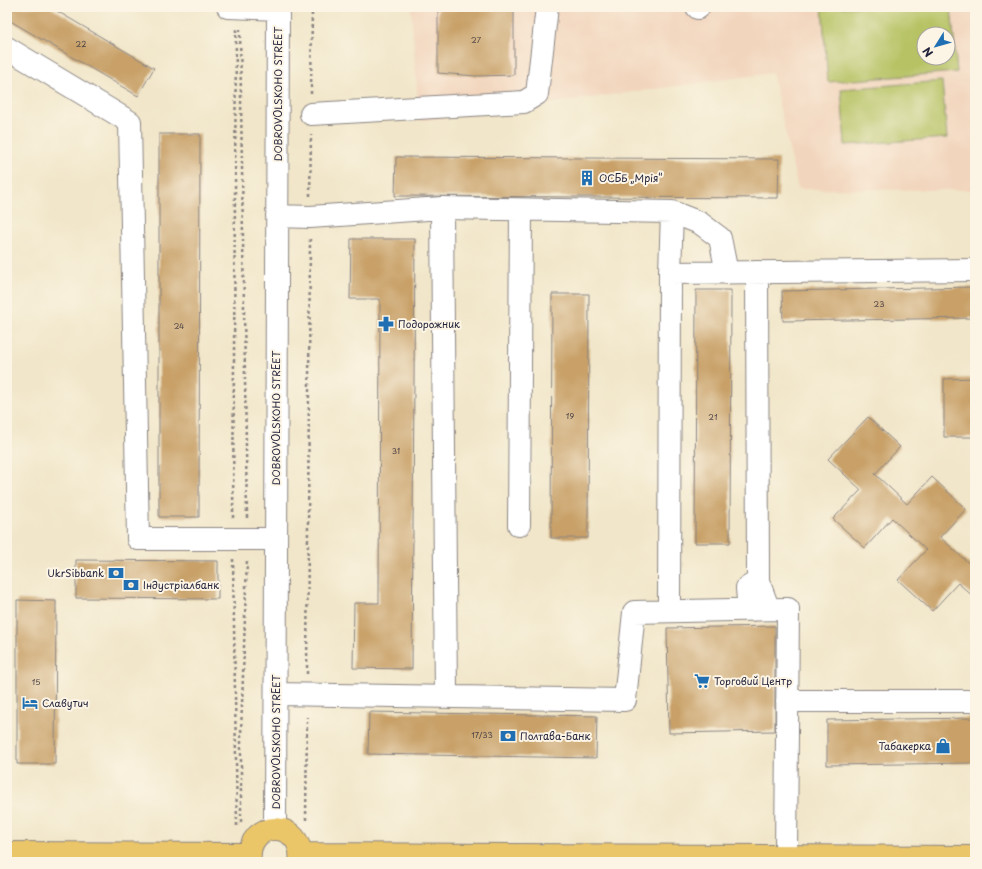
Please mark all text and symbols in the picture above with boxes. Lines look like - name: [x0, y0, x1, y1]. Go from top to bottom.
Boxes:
- north arrow: [916, 26, 956, 66]
- street label: DOBROVOLSKOHO STREET: [270, 27, 285, 161]
- house number: 27: [471, 34, 481, 46]
- house number: 22: [76, 38, 86, 50]
- text: N: [918, 43, 937, 61]
- building icon: ОСББ „Мрія“: [578, 169, 596, 187]
- place label: ОСББ „Мрія“: [599, 170, 662, 185]
- house number: 23: [874, 298, 884, 310]
- pharmacy icon: Подорожник: [377, 315, 395, 333]
- place label: Подорожник: [398, 316, 460, 331]
- house number: 24: [174, 320, 184, 332]
- street label: DOBROVOLSKOHO STREET: [268, 351, 283, 485]
- house number: 19: [566, 410, 574, 422]
- house number: 21: [708, 411, 718, 423]
- house number: 31: [392, 445, 400, 457]
- bank icon: UkrSibbank: [107, 564, 125, 582]
- place label: UkrSibbank: [47, 565, 104, 580]
- bank icon: Індустріалбанк: [122, 576, 140, 594]
- place label: Індустріалбанк: [143, 577, 219, 593]
- supermarket icon: Торговий Центр: [693, 672, 711, 690]
- place label: Торговий Центр: [714, 673, 792, 688]
- street label: DOBROVOLSKOHO STREET: [268, 675, 283, 809]
- house number: 15: [32, 676, 40, 688]
- hotel icon: Славутич: [21, 694, 39, 712]
- place label: Славутич: [42, 695, 89, 710]
- bank icon: Полтава-Банк: [499, 727, 517, 745]
- place label: Полтава-Банк: [520, 728, 591, 743]
- house number: 17/33: [471, 729, 493, 741]
- shop icon: Табакерка: [934, 737, 952, 755]
- place label: Табакерка: [878, 738, 932, 753]

